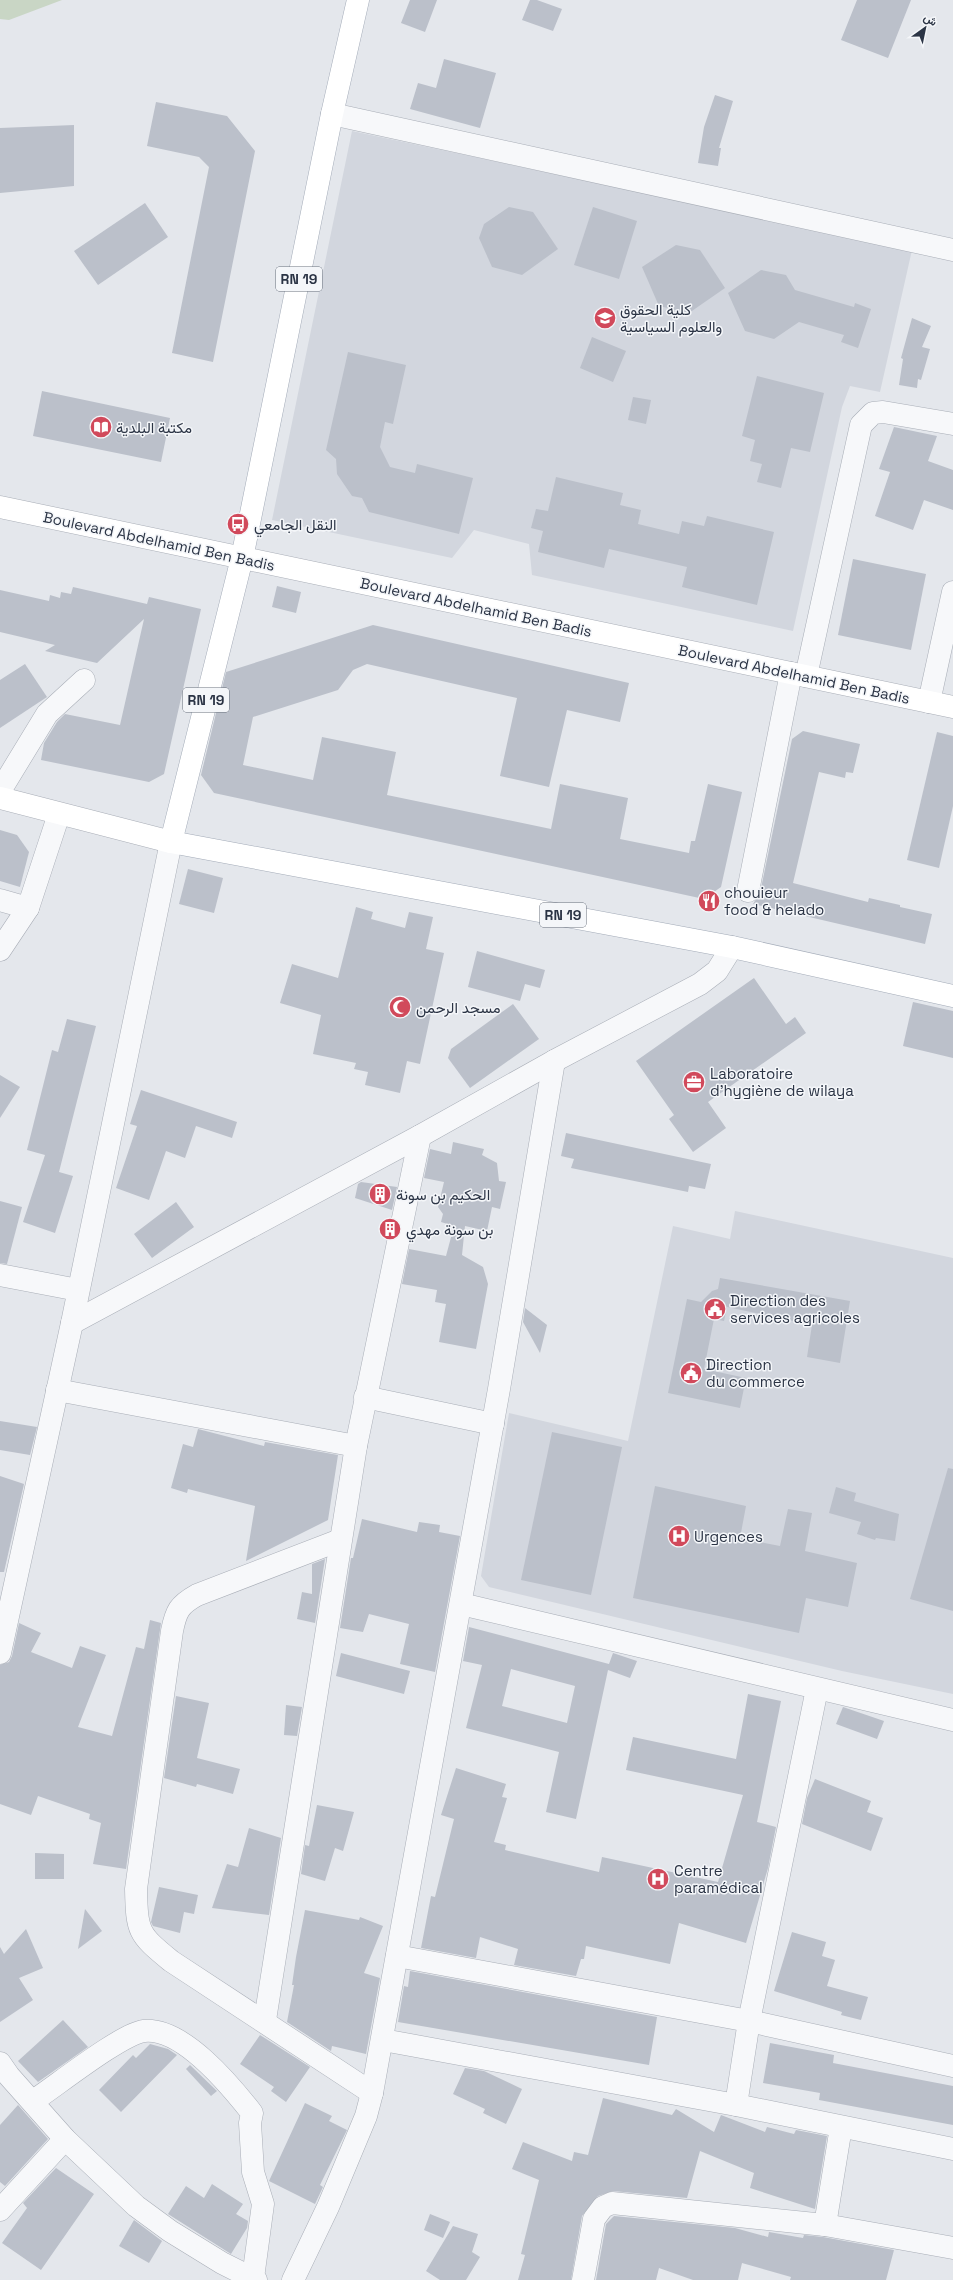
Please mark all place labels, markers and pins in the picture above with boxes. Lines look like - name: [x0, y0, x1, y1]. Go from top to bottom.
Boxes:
- place label: كلية الحقوق والعلوم السياسية: [620, 300, 722, 337]
- school or university icon: كلية الحقوق والعلوم السياسية: [592, 305, 618, 331]
- library icon: مكتبة البلدية: [88, 414, 114, 440]
- place label: مكتبة البلدية: [116, 418, 192, 437]
- bus stop icon: النقل الجامعي: [225, 511, 251, 537]
- place label: النقل الجامعي: [254, 515, 337, 538]
- place label: chouieur food & helado: [724, 883, 824, 919]
- restaurant icon: chouieur food & helado: [696, 888, 722, 914]
- mosque icon: مسجد الرحمن: [387, 994, 413, 1020]
- place label: مسجد الرحمن: [416, 998, 501, 1018]
- place label: Laboratoire d'hygiène de wilaya: [710, 1064, 854, 1100]
- office icon: Laboratoire d'hygiène de wilaya: [681, 1069, 707, 1095]
- building icon: الحكيم بن سونة: [367, 1181, 393, 1207]
- place label: الحكيم بن سونة: [396, 1185, 490, 1205]
- building icon: بن سونة مهدي: [377, 1216, 403, 1242]
- place label: بن سونة مهدي: [406, 1220, 494, 1243]
- place label: Direction des services agricoles: [730, 1291, 860, 1327]
- public building icon: Direction des services agricoles: [702, 1296, 728, 1322]
- place label: Direction du commerce: [706, 1355, 805, 1391]
- public building icon: Direction du commerce: [678, 1360, 704, 1386]
- hospital icon: Urgences: [666, 1523, 692, 1549]
- place label: Urgences: [694, 1527, 763, 1546]
- place label: Centre paramédical: [674, 1861, 763, 1897]
- hospital icon: Centre paramédical: [645, 1866, 671, 1892]

